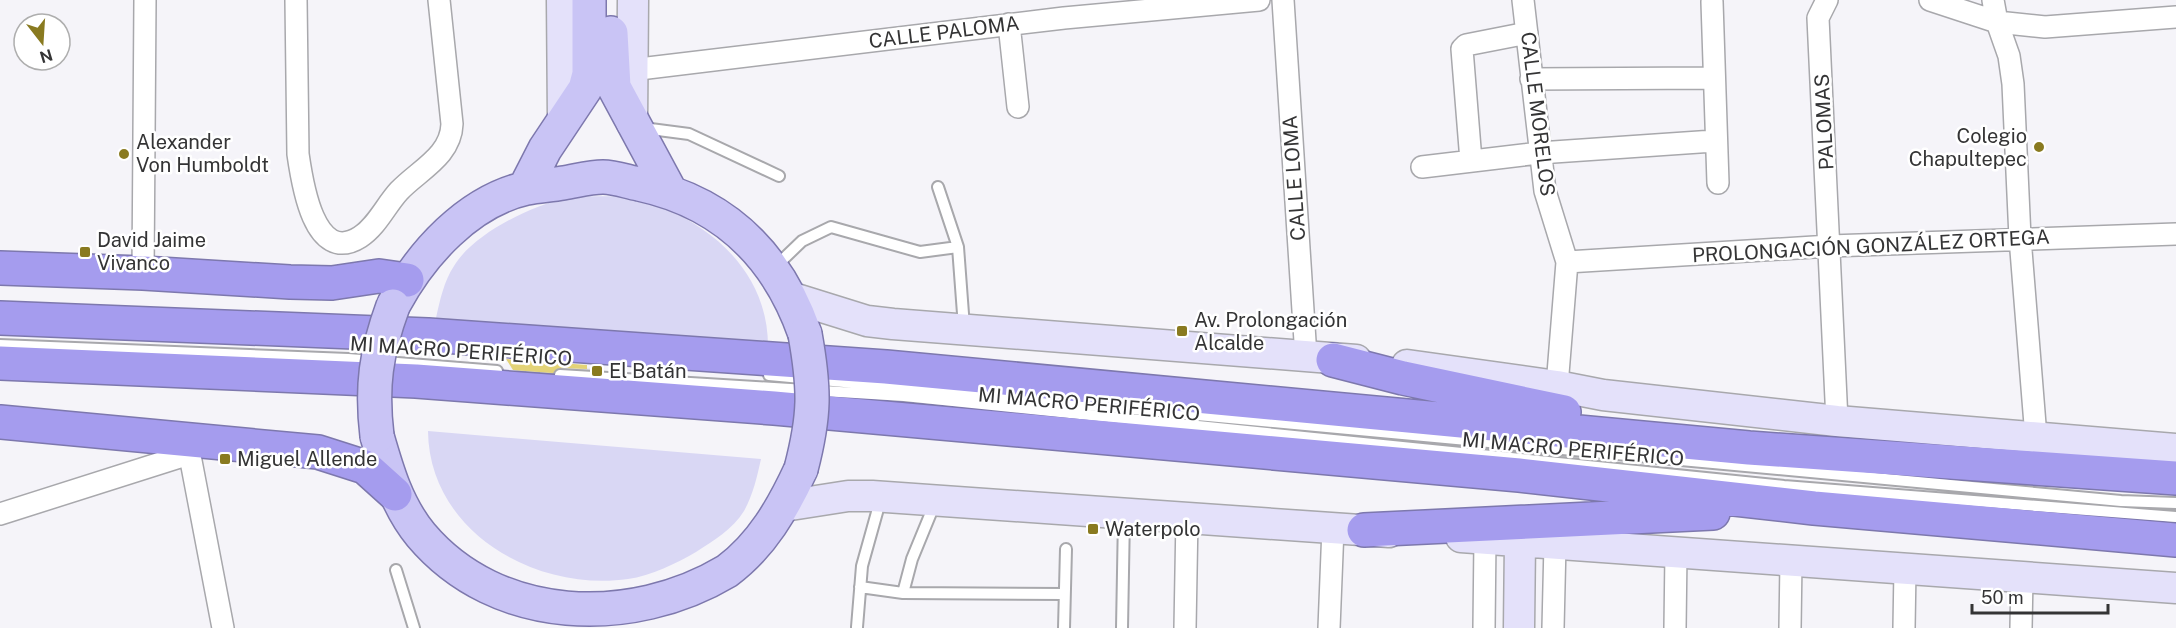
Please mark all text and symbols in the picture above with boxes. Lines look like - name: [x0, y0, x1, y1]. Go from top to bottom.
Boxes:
- street label: CALLE PALOMA: [867, 11, 1021, 53]
- north arrow: [12, 12, 72, 72]
- street label: CALLE MORELOS: [1516, 30, 1560, 198]
- text: N: [37, 45, 55, 67]
- street label: PALOMAS: [1809, 73, 1839, 171]
- street label: CALLE LOMA: [1278, 114, 1310, 242]
- place label: Colegio Chapultepec: [1909, 124, 2027, 171]
- place label: Alexander Von Humboldt: [136, 130, 269, 177]
- marker: Colegio Chapultepec: [2032, 140, 2046, 154]
- marker: Alexander Von Humboldt: [117, 147, 131, 161]
- street label: PROLONGACIÓN GONZÁLEZ ORTEGA: [1692, 224, 2050, 267]
- place label: David Jaime Vivanco: [97, 228, 206, 275]
- marker: David Jaime Vivanco: [78, 245, 92, 259]
- place label: Av. Prolongación Alcalde: [1194, 308, 1347, 355]
- marker: Av. Prolongación Alcalde: [1175, 324, 1189, 338]
- street label: MI MACRO PERIFÉRICO: [349, 330, 573, 371]
- place label: El Batán: [609, 359, 686, 383]
- marker: El Batán: [590, 364, 604, 378]
- street label: MI MACRO PERIFÉRICO: [977, 381, 1201, 426]
- street label: MI MACRO PERIFÉRICO: [1461, 426, 1685, 471]
- place label: Miguel Allende: [237, 447, 377, 471]
- marker: Miguel Allende: [218, 452, 232, 466]
- place label: Waterpolo: [1105, 517, 1201, 541]
- marker: Waterpolo: [1086, 522, 1100, 536]
- scale bar: [1972, 577, 2108, 615]
- text: 50 m: [1981, 587, 2024, 608]

